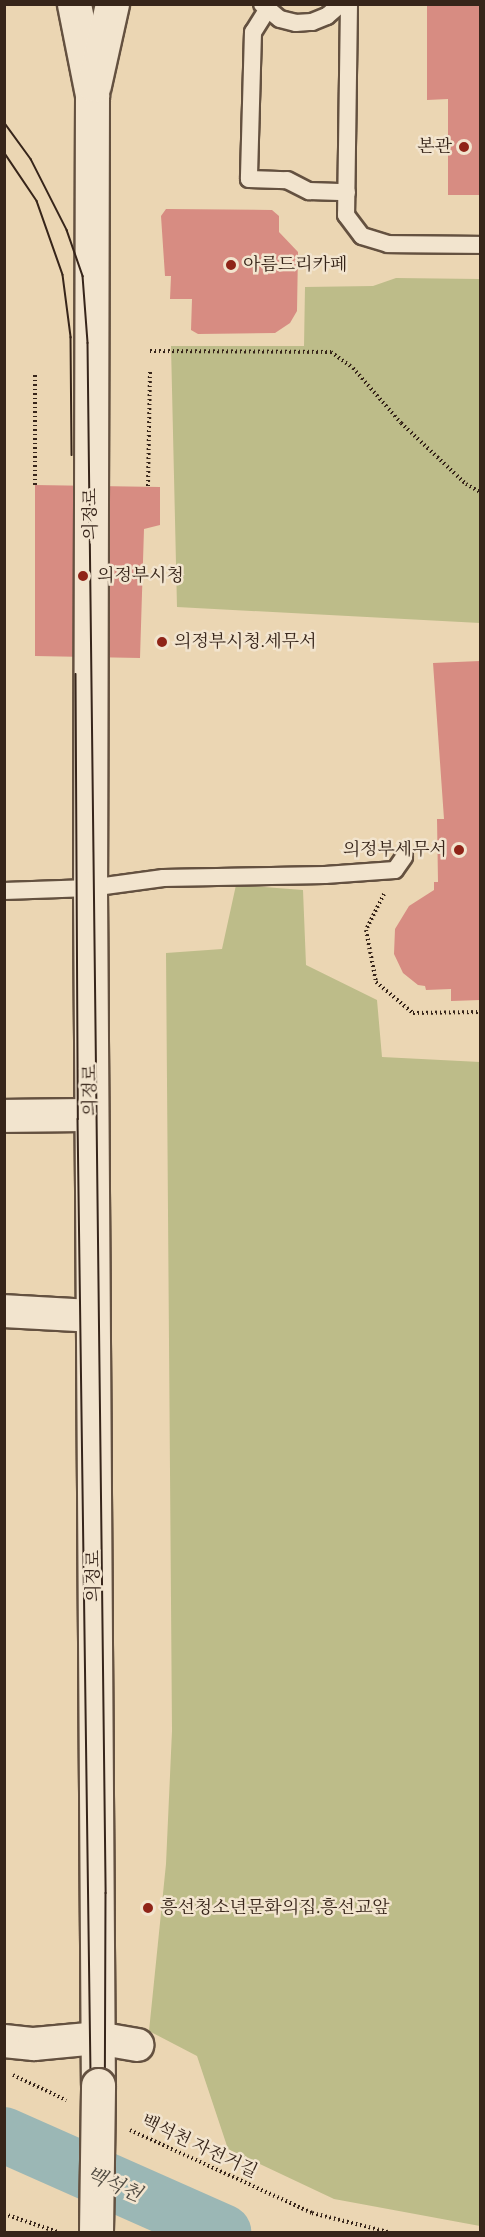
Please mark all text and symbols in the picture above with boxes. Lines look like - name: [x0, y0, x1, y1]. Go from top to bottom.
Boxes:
- place label: 본관: [417, 136, 452, 158]
- marker: 본관: [457, 140, 471, 154]
- place label: 아름드리카페: [243, 254, 347, 276]
- marker: 아름드리카페: [224, 258, 238, 272]
- street label: 의정로: [80, 488, 102, 540]
- place label: 의정부시청: [97, 565, 184, 587]
- marker: 의정부시청: [74, 567, 92, 585]
- place label: 의정부시청.세무서: [174, 631, 317, 653]
- marker: 의정부시청.세무서: [155, 635, 169, 649]
- place label: 의정부세무서: [343, 839, 447, 861]
- marker: 의정부세무서: [452, 843, 466, 857]
- street label: 의정로: [80, 1064, 102, 1116]
- street label: 의정로: [83, 1550, 105, 1602]
- place label: 흥선청소년문화의집.흥선교앞: [160, 1897, 390, 1919]
- marker: 흥선청소년문화의집.흥선교앞: [141, 1901, 155, 1915]
- street label: 백석천 자전거길: [138, 2111, 260, 2183]
- water label: 백석천: [83, 2161, 145, 2207]

